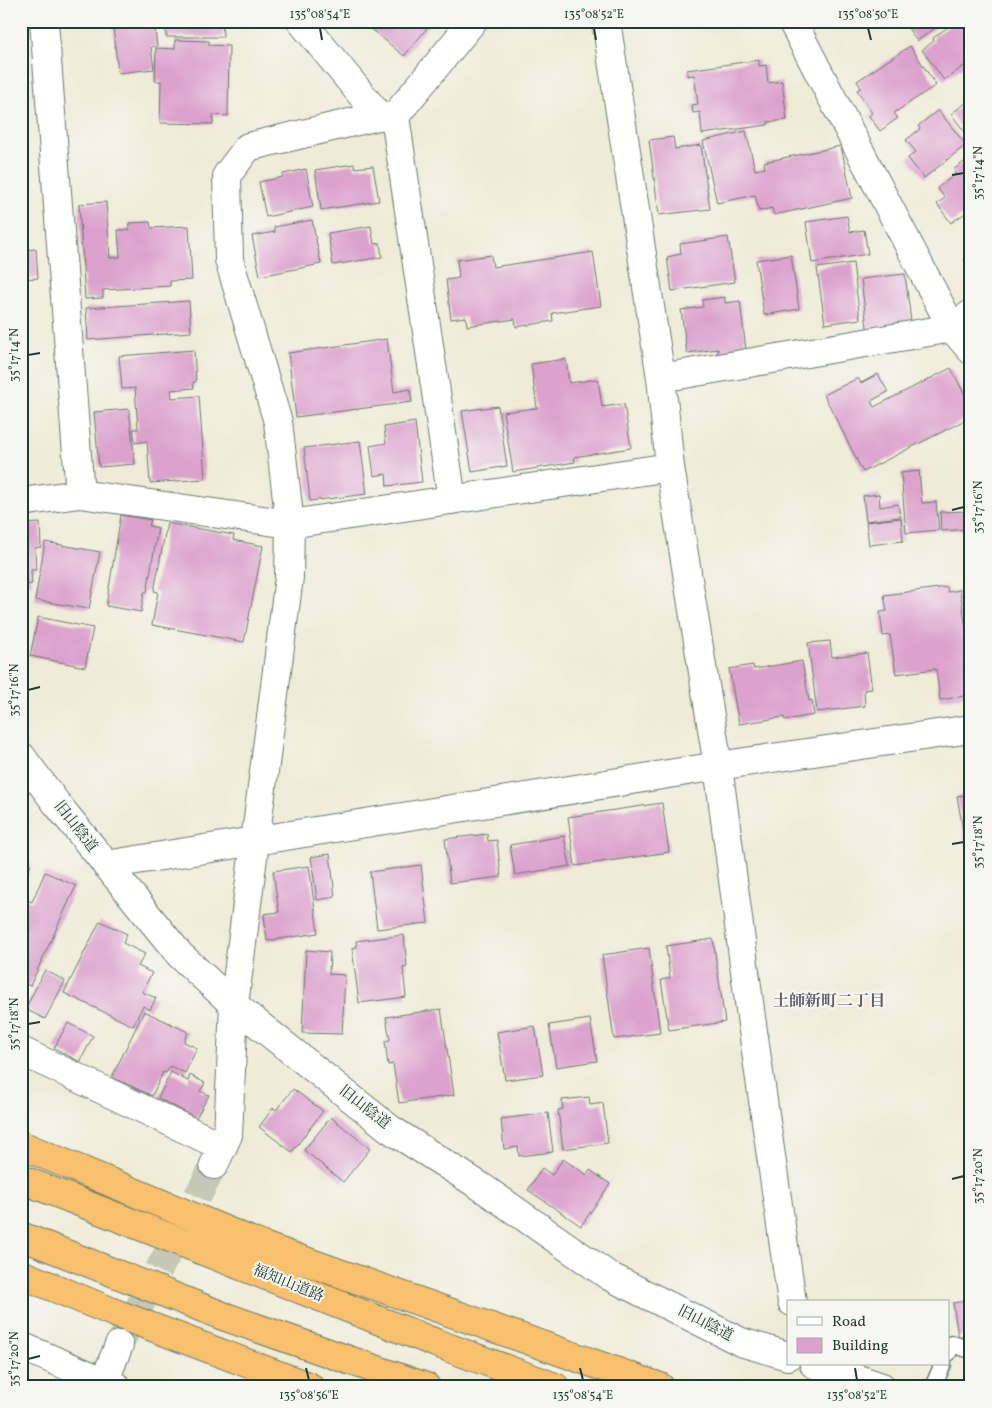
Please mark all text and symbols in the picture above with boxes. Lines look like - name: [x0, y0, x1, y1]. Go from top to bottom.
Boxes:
- text: 135°08'54"E: [290, 7, 350, 23]
- text: 135°08'52"E: [564, 7, 624, 23]
- text: 135°08'50"E: [838, 7, 898, 23]
- text: 35°17'14"N: [971, 146, 987, 200]
- text: 35°17'14"N: [7, 328, 23, 382]
- text: 35°17'16"N: [971, 480, 987, 534]
- text: 35°17'16"N: [7, 663, 23, 717]
- street label: 旧山陰道: [48, 797, 102, 857]
- text: 35°17'18"N: [971, 815, 987, 869]
- district label: 土師新町二丁目: [773, 991, 885, 1013]
- text: 35°17'18"N: [7, 997, 23, 1051]
- street label: 旧山陰道: [334, 1081, 394, 1135]
- text: 35°17'20"N: [971, 1148, 987, 1204]
- street label: 福知山道路: [249, 1260, 327, 1308]
- legend: [787, 1300, 950, 1366]
- street label: 旧山陰道: [673, 1301, 737, 1347]
- text: Road: [832, 1312, 866, 1333]
- text: 35°17'20"N: [7, 1331, 23, 1387]
- text: Building: [832, 1336, 889, 1357]
- text: 135°08'56"E: [279, 1388, 339, 1404]
- text: 135°08'54"E: [553, 1388, 613, 1404]
- text: 135°08'52"E: [827, 1388, 887, 1404]

